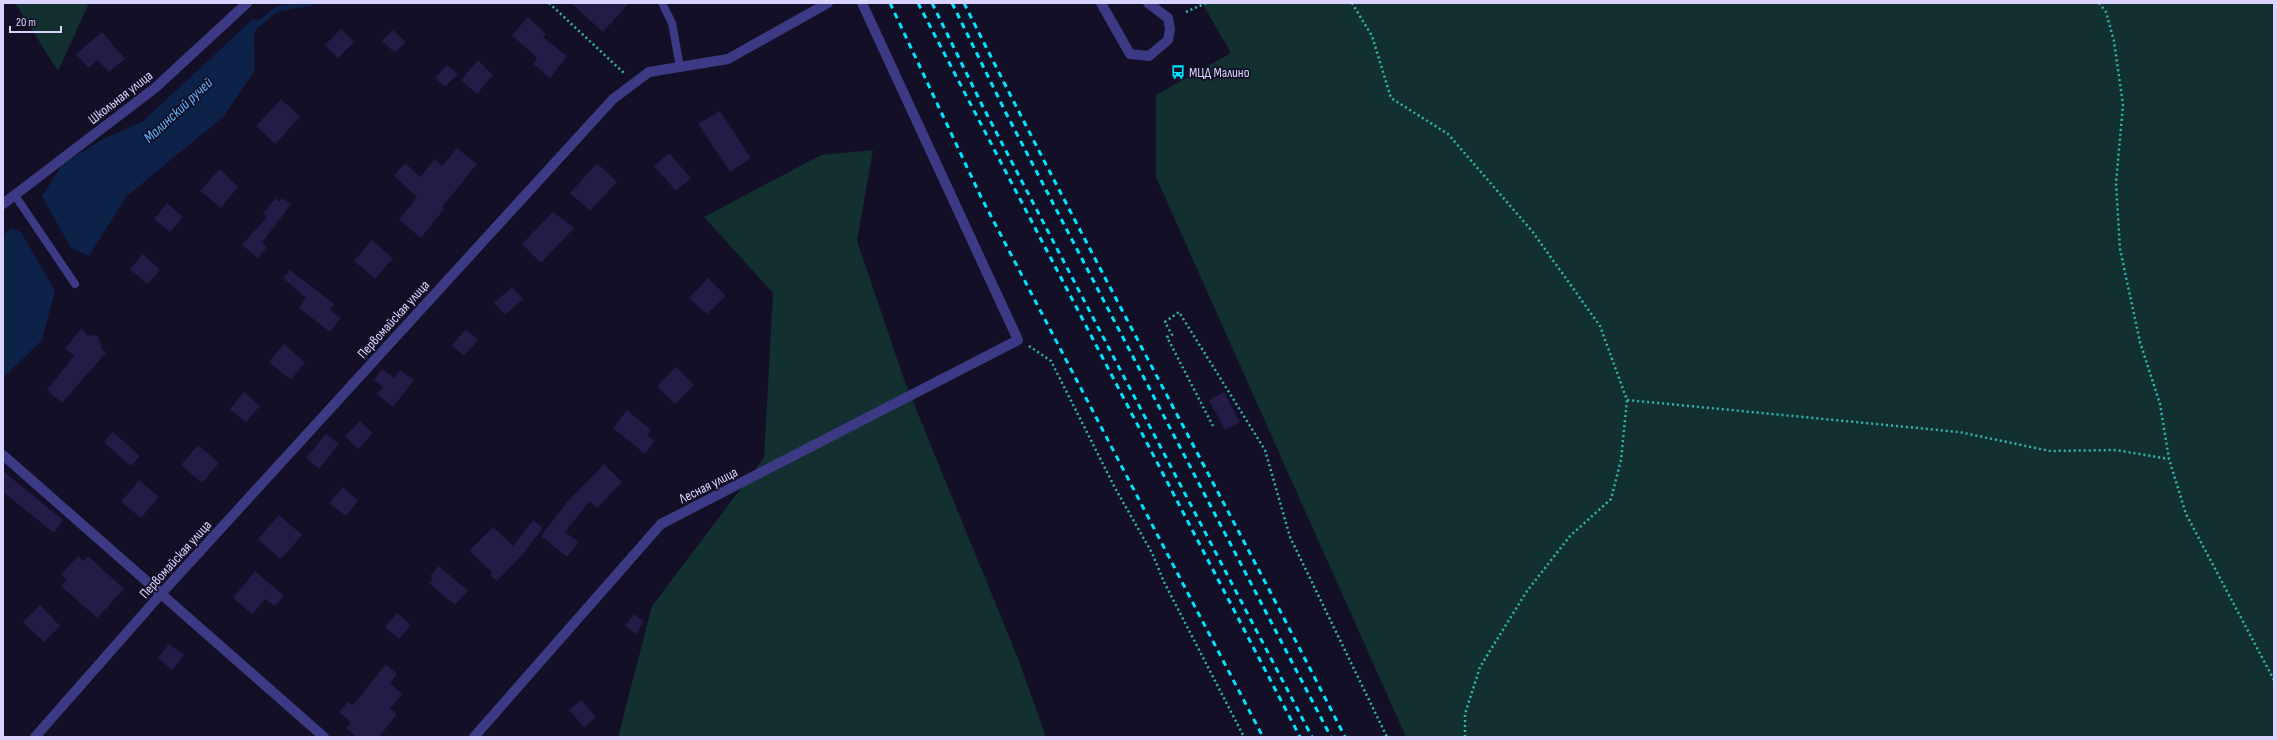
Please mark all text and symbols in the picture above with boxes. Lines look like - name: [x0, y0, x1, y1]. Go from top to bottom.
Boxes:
- scale bar: [10, 8, 61, 34]
- text: 20 m: [16, 15, 36, 30]
- bus stop icon: МЦД Малино: [1170, 64, 1186, 80]
- place label: МЦД Малино: [1189, 64, 1250, 81]
- street label: Школьная улица: [85, 67, 156, 128]
- water label: Малинский ручей: [140, 73, 218, 147]
- street label: Первомайская улица: [354, 277, 433, 362]
- street label: Лесная улица: [675, 463, 740, 508]
- street label: Первомайская улица: [136, 517, 215, 602]

